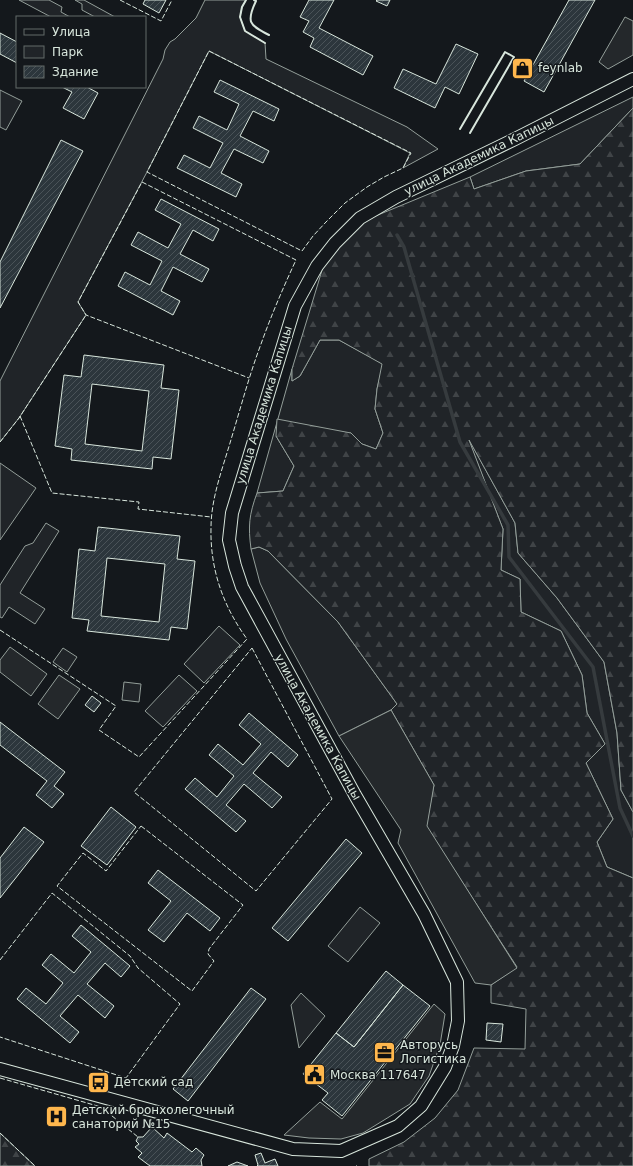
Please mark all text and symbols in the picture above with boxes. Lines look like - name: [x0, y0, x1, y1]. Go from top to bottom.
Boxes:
- legend: [16, 16, 146, 88]
- text: Улица: [52, 25, 90, 39]
- text: Парк: [52, 45, 83, 59]
- shop icon: feynlab: [509, 55, 535, 81]
- place label: feynlab: [538, 61, 583, 75]
- text: Здание: [52, 65, 98, 79]
- street label: улица Академика Капицы: [402, 114, 556, 198]
- street label: улица Академика Капицы: [233, 324, 295, 486]
- street label: улица Академика Капицы: [272, 652, 364, 802]
- place label: Авторусь Логистика: [400, 1038, 466, 1066]
- office icon: Авторусь Логистика: [372, 1039, 398, 1065]
- public building icon: Москва 117647: [302, 1062, 328, 1088]
- place label: Москва 117647: [330, 1068, 426, 1082]
- bus stop icon: Детский сад: [86, 1069, 112, 1095]
- place label: Детский сад: [114, 1075, 193, 1089]
- place label: Детский бронхолегочный санаторий №15: [72, 1103, 235, 1131]
- hospital icon: Детский бронхолегочный санаторий №15: [44, 1104, 70, 1130]

